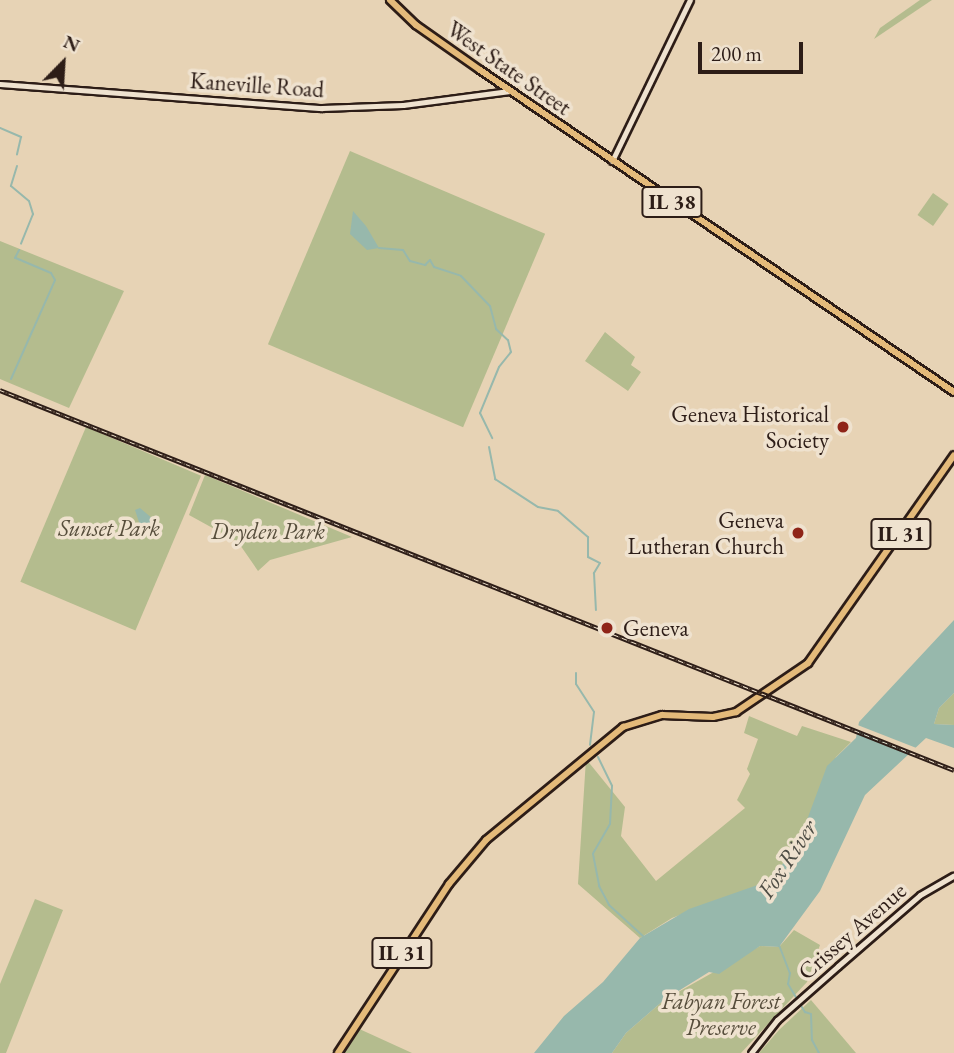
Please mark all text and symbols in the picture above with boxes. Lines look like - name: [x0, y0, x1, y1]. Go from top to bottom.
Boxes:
- street label: West State Street: [442, 15, 576, 121]
- north arrow: [28, 28, 98, 98]
- scale bar: [702, 28, 807, 72]
- text: N: [60, 29, 84, 58]
- text: 200 m: [711, 40, 762, 67]
- street label: Kaneville Road: [189, 67, 325, 103]
- road number: IL 38: [640, 184, 704, 220]
- place label: Geneva Historical Society: [671, 400, 829, 454]
- marker: Geneva Historical Society: [835, 419, 851, 435]
- place label: Geneva Lutheran Church: [628, 506, 784, 560]
- park label: Sunset Park: [58, 514, 160, 542]
- road number: IL 31: [870, 516, 932, 552]
- park label: Dryden Park: [211, 517, 325, 545]
- marker: Geneva Lutheran Church: [790, 525, 806, 541]
- place label: Geneva: [623, 614, 689, 642]
- marker: Geneva: [597, 618, 617, 638]
- water label: Fox River: [751, 815, 823, 903]
- street label: Crissey Avenue: [792, 877, 912, 985]
- road number: IL 31: [370, 936, 434, 970]
- park label: Fabyan Forest Preserve: [661, 987, 781, 1041]

